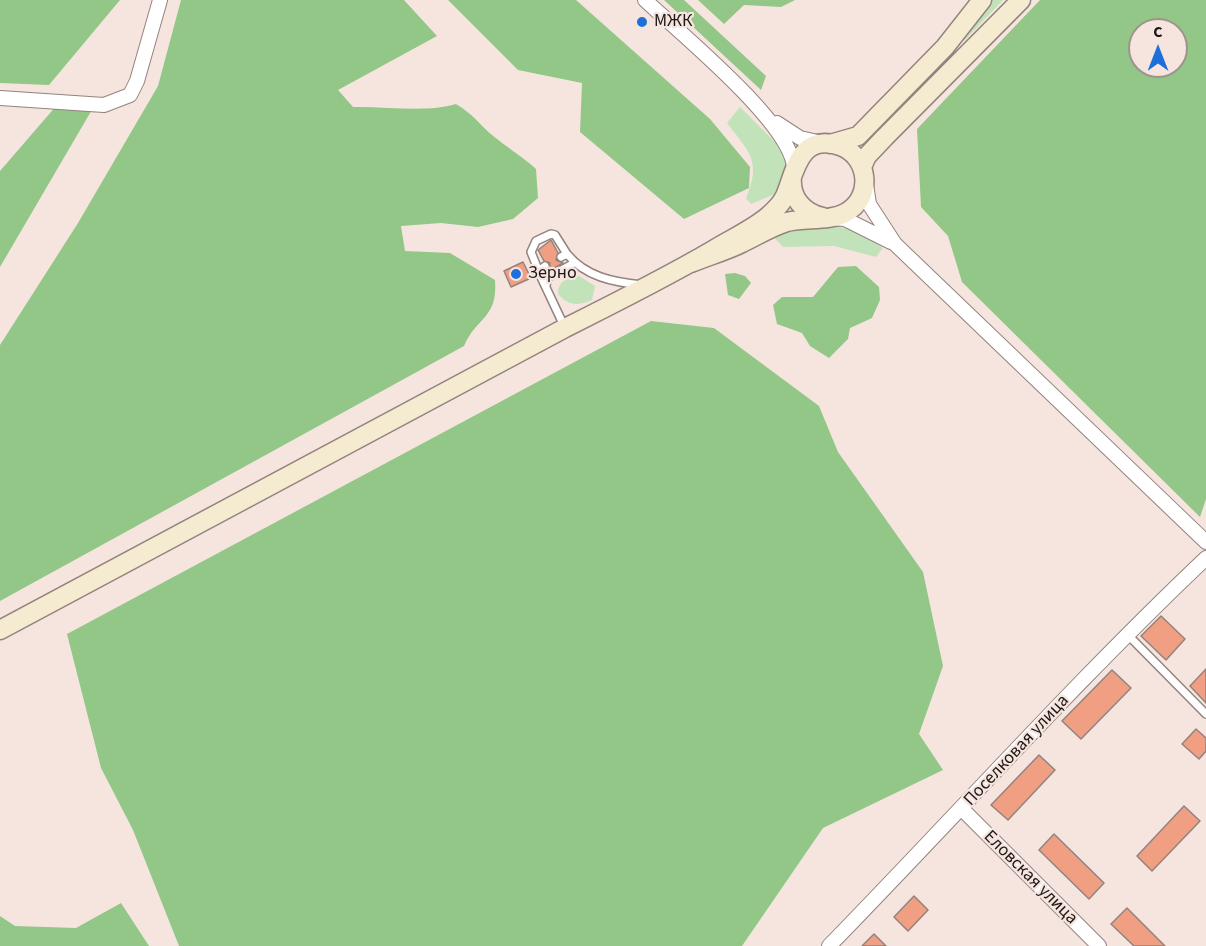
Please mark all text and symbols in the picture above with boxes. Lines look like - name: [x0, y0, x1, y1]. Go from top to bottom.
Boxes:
- place label: МЖК: [654, 11, 692, 33]
- marker: МЖК: [635, 15, 649, 29]
- north arrow: [1128, 18, 1188, 78]
- text: С: [1153, 21, 1163, 43]
- place label: Зерно: [528, 263, 577, 285]
- marker: Зерно: [509, 267, 523, 281]
- street label: Поселковая улица: [960, 691, 1074, 811]
- street label: Еловская улица: [979, 827, 1081, 929]

